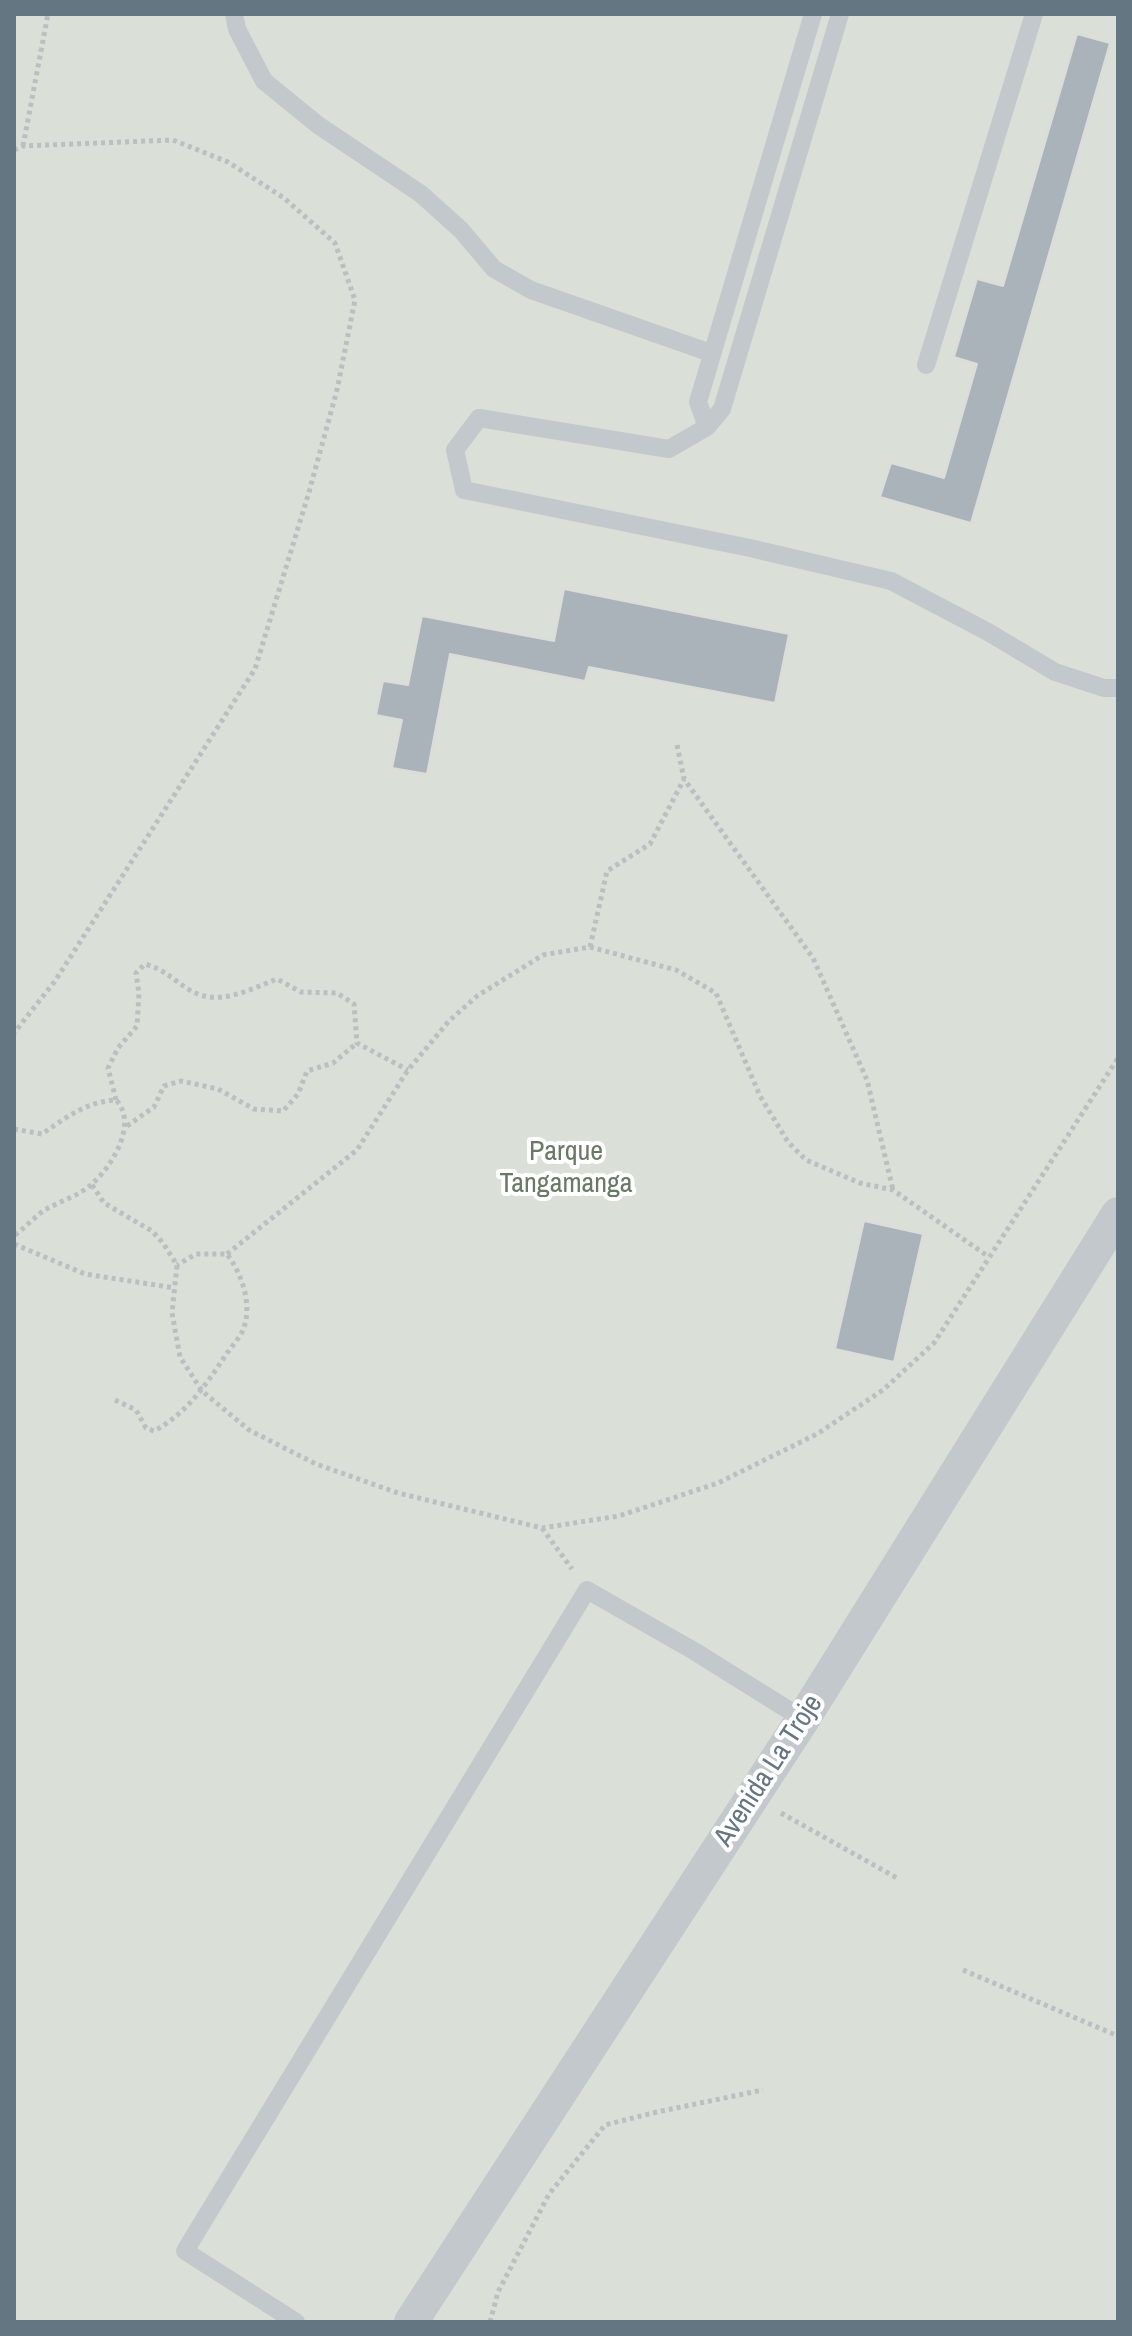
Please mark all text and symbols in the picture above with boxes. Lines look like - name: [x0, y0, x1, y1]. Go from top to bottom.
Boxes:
- park label: Parque Tangamanga: [499, 1135, 633, 1201]
- street label: Avenida La Troje: [708, 1689, 830, 1853]

